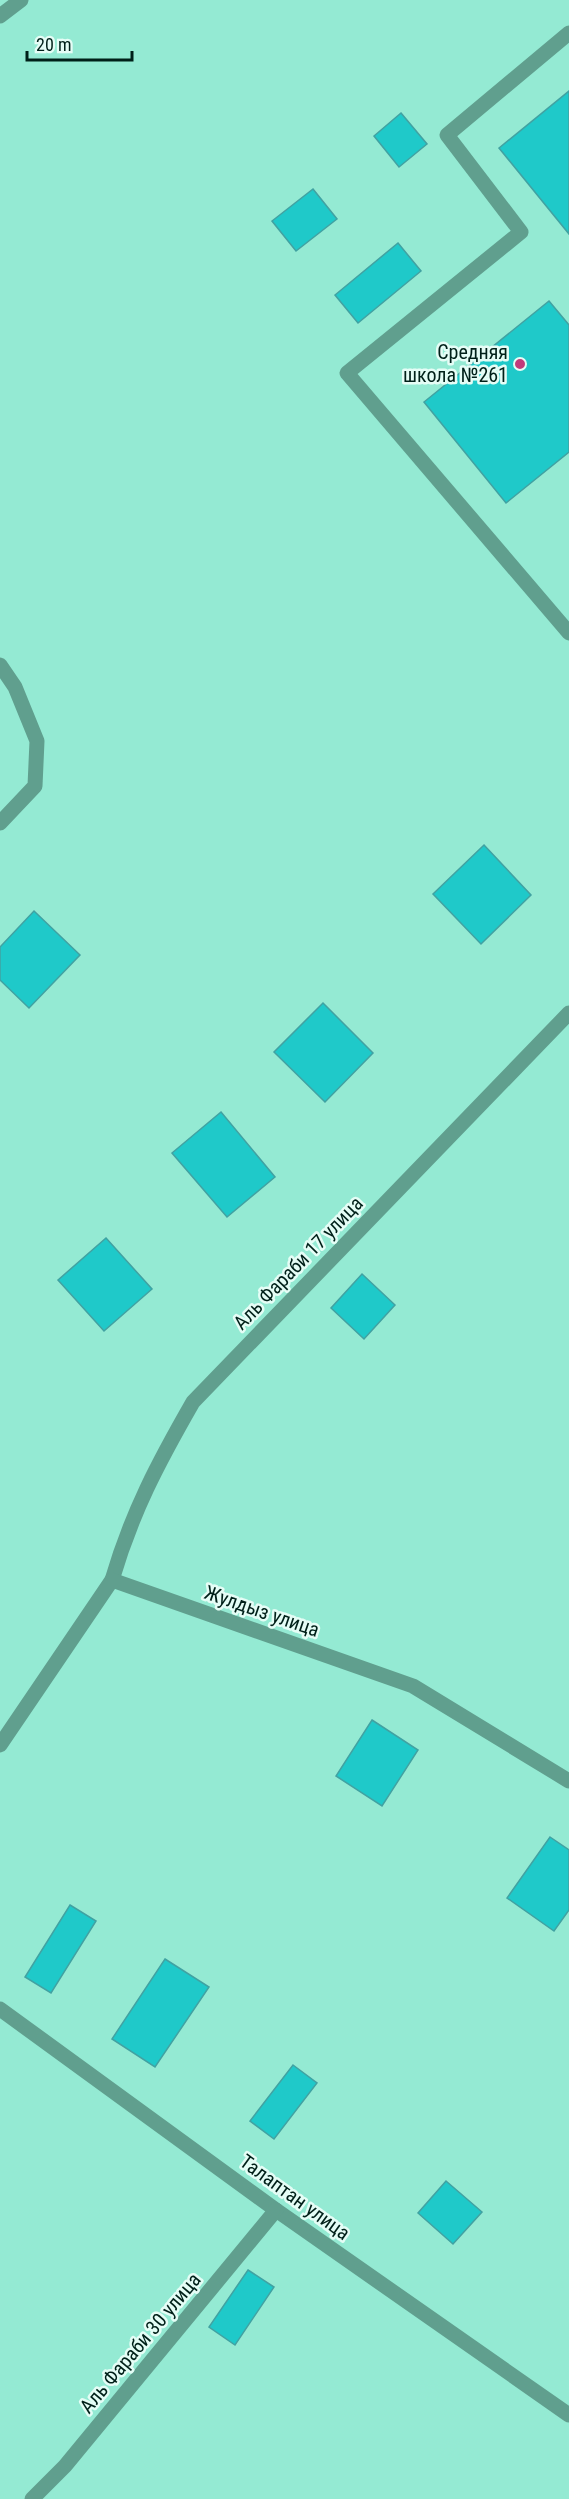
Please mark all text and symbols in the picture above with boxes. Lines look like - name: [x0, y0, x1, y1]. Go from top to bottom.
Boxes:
- scale bar: [27, 24, 132, 62]
- text: 20 m: [36, 34, 71, 55]
- place label: Средняя школа №261: [403, 340, 508, 387]
- marker: Средняя школа №261: [513, 357, 527, 371]
- street label: Аль Фараби 17 улица: [228, 1191, 368, 1335]
- street label: Жулдыз улица: [201, 1580, 323, 1642]
- street label: Талаптан улица: [235, 2149, 355, 2245]
- street label: Аль Фараби 30 улица: [74, 2268, 206, 2418]

